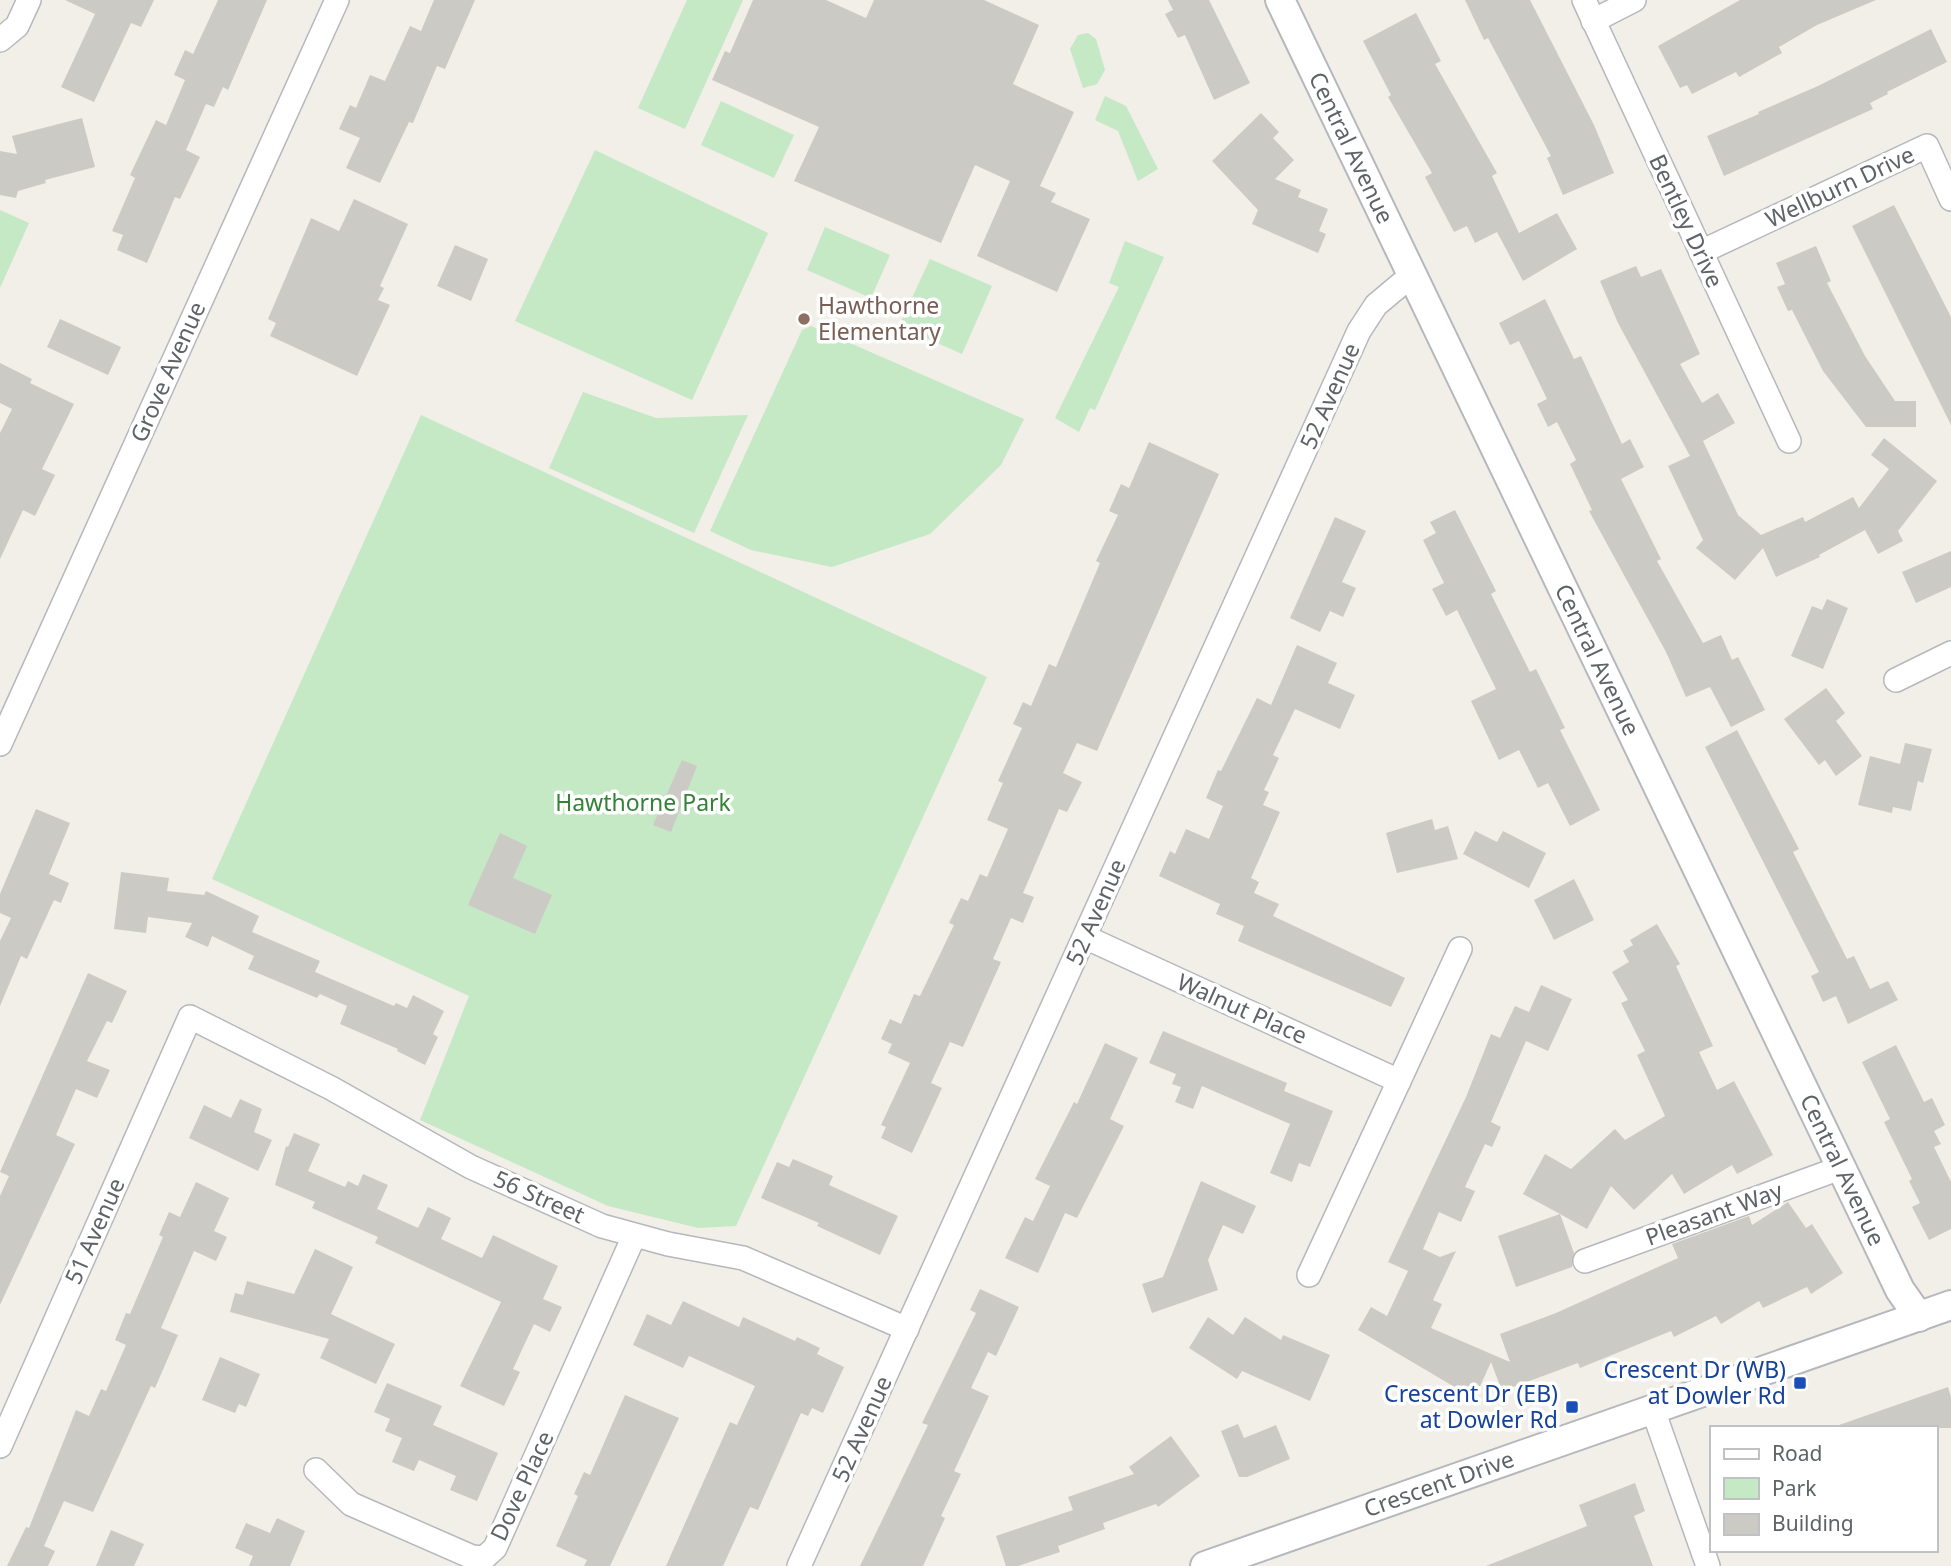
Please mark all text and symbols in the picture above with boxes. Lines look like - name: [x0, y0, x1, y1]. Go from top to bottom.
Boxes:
- street label: Central Avenue: [1302, 66, 1402, 229]
- street label: Wellburn Drive: [1760, 138, 1919, 235]
- street label: Bentley Drive: [1642, 149, 1732, 292]
- place label: Hawthorne Elementary: [818, 289, 941, 347]
- street label: Grove Avenue: [122, 296, 212, 447]
- marker: Hawthorne Elementary: [796, 311, 812, 327]
- street label: 52 Avenue: [1291, 337, 1367, 454]
- street label: Central Avenue: [1548, 578, 1648, 740]
- park label: Hawthorne Park: [555, 786, 732, 818]
- street label: 52 Avenue: [1057, 853, 1133, 970]
- street label: Walnut Place: [1172, 965, 1313, 1051]
- street label: Central Avenue: [1793, 1088, 1893, 1251]
- street label: 56 Street: [489, 1162, 590, 1230]
- street label: 51 Avenue: [56, 1172, 132, 1289]
- street label: Pleasant Way: [1641, 1173, 1787, 1253]
- place label: Crescent Dr (WB) at Dowler Rd: [1604, 1353, 1786, 1411]
- street label: 52 Avenue: [823, 1370, 899, 1487]
- marker: Crescent Dr (WB) at Dowler Rd: [1792, 1375, 1808, 1391]
- place label: Crescent Dr (EB) at Dowler Rd: [1384, 1377, 1558, 1435]
- marker: Crescent Dr (EB) at Dowler Rd: [1564, 1399, 1580, 1415]
- street label: Dove Place: [482, 1425, 560, 1546]
- legend: [1710, 1426, 1937, 1552]
- text: Road: [1772, 1439, 1822, 1467]
- street label: Crescent Drive: [1359, 1442, 1518, 1524]
- text: Park: [1772, 1474, 1817, 1502]
- text: Building: [1772, 1509, 1854, 1537]

